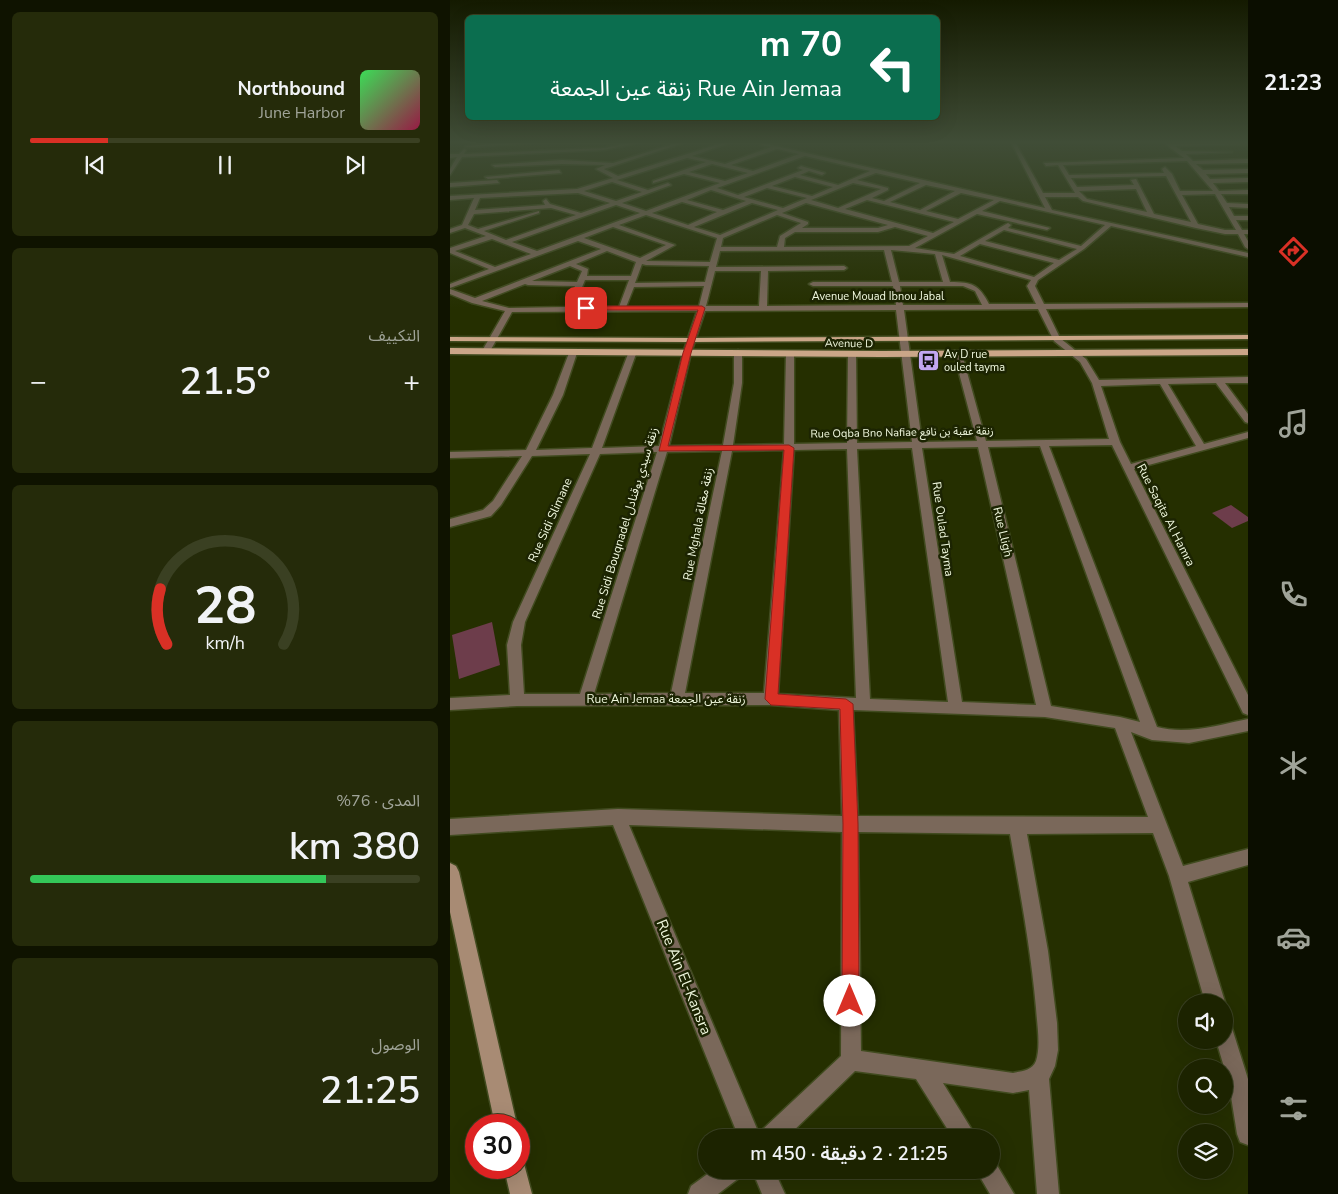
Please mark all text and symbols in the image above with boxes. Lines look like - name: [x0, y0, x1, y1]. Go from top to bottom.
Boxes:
- text: 70 m: [760, 21, 842, 68]
- icon: left: [860, 35, 925, 100]
- text: 21:23: [1264, 68, 1322, 98]
- text: Rue Ain Jemaa زنقة عين الجمعة: [550, 74, 842, 104]
- text: Northbound: [238, 76, 345, 102]
- text: June Harbor: [259, 102, 345, 124]
- icon: previous: [81, 151, 109, 179]
- icon: pause: [211, 151, 239, 179]
- icon: next: [341, 151, 369, 179]
- icon: directions: [1276, 234, 1311, 269]
- pin: [565, 287, 607, 329]
- street label: Avenue Mouad Ibnou Jabal: [812, 289, 945, 304]
- icon: arrive: [572, 294, 600, 322]
- text: التكييف: [368, 325, 420, 347]
- street label: Avenue D: [825, 336, 873, 351]
- place label: Av D rue ouled tayma: [944, 347, 1005, 375]
- bus stop icon: Av D rue ouled tayma: [916, 348, 940, 372]
- text: 21.5°: [179, 356, 271, 407]
- text: −: [30, 363, 47, 401]
- text: +: [403, 363, 420, 401]
- icon: music: [1276, 406, 1311, 441]
- street label: Rue Oqba Bno Nafiae زنقة عقبة بن نافع: [810, 423, 994, 442]
- street label: Rue Sidi Bouqnadel زنقة سيدي بوقنادل: [588, 425, 664, 621]
- street label: Rue Saqita Al Hamra: [1133, 461, 1199, 569]
- street label: Rue Mghala زنقة مغالة: [679, 466, 717, 582]
- street label: Rue Sidi Slimane: [524, 475, 576, 565]
- street label: Rue Oulad Tayma: [928, 481, 958, 577]
- street label: Rue Lligh: [989, 505, 1017, 559]
- text: 28: [194, 570, 256, 641]
- icon: phone: [1276, 577, 1311, 612]
- text: km/h: [205, 631, 245, 655]
- street label: Rue Ain Jemaa زنقة عين الجمعة: [586, 691, 746, 707]
- icon: climate: [1276, 748, 1311, 783]
- text: المدى · 76%: [336, 790, 420, 812]
- text: 380 km: [289, 821, 420, 872]
- street label: Rue Ain El-Kansra: [652, 916, 716, 1038]
- icon: car: [1276, 920, 1311, 955]
- position arrow: [823, 974, 875, 1026]
- map controls: [1178, 994, 1233, 1179]
- button: sound: [1178, 994, 1233, 1049]
- text: الوصول: [371, 1034, 420, 1056]
- button: search: [1178, 1059, 1233, 1114]
- text: 21:25: [320, 1065, 420, 1116]
- icon: filters: [1276, 1091, 1311, 1126]
- speed limit sign: 30: [465, 1114, 530, 1179]
- button: layers: [1178, 1124, 1233, 1179]
- text: 21:25 · 2 دقيقة · 450 m: [750, 1141, 948, 1167]

